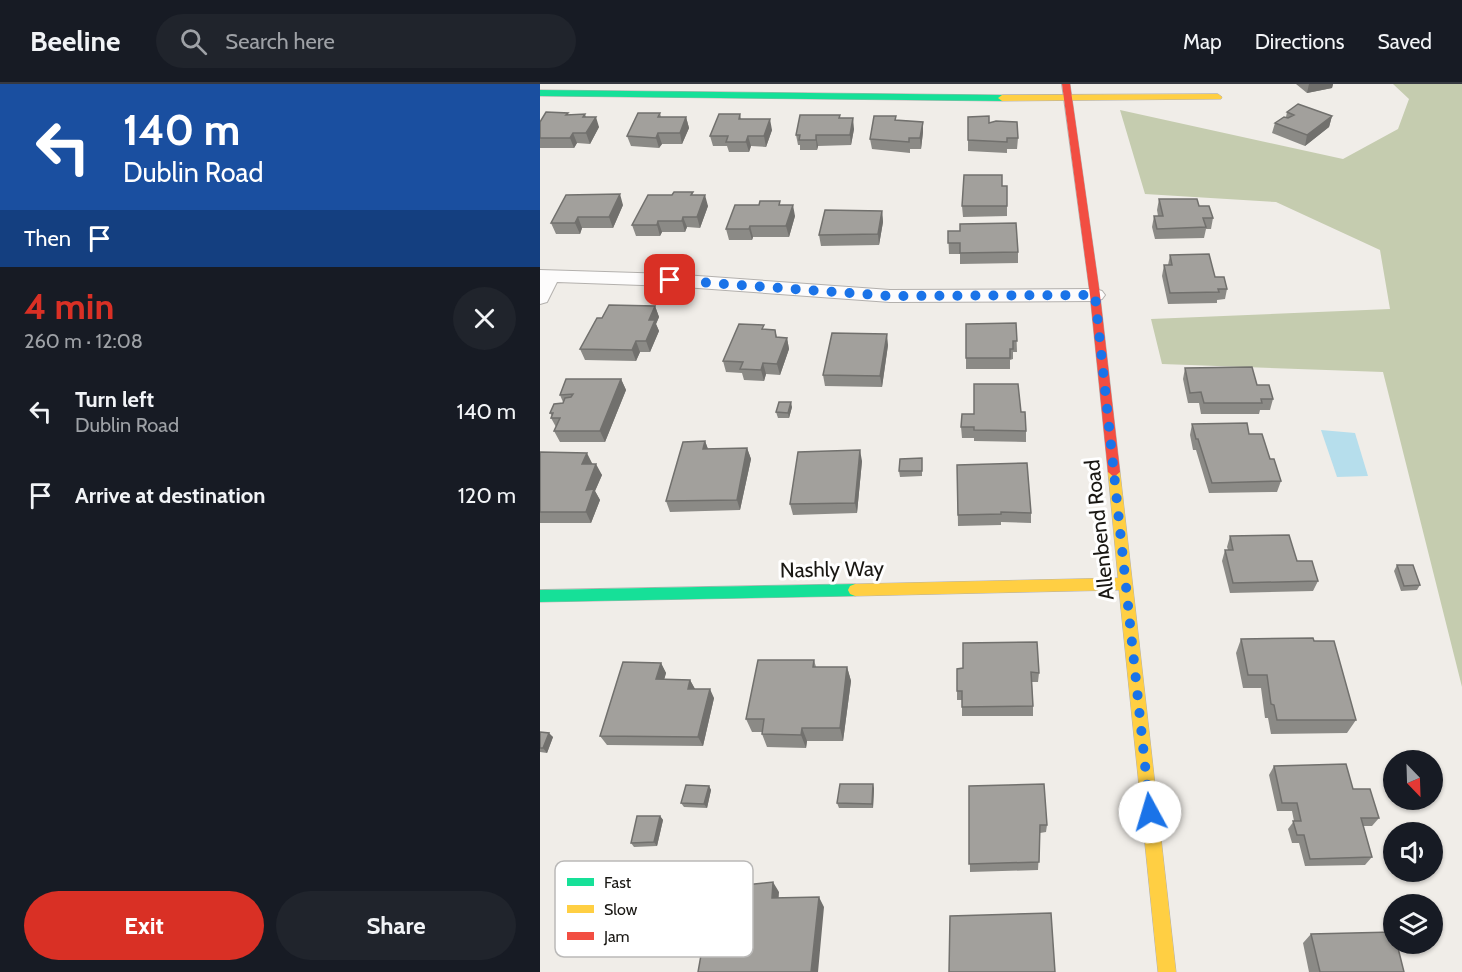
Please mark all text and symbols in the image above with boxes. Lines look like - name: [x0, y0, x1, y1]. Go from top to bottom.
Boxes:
- search box: [156, 14, 576, 68]
- text: Beeline: [30, 24, 120, 58]
- icon: search: [177, 25, 210, 58]
- text: Search here: [225, 28, 335, 55]
- text: Map: [1183, 29, 1222, 54]
- text: Directions: [1255, 29, 1344, 54]
- text: Saved: [1377, 29, 1432, 54]
- text: 140 m: [123, 104, 240, 156]
- icon: left: [24, 108, 102, 186]
- text: Dublin Road: [123, 156, 263, 189]
- icon: arrive: [83, 222, 116, 255]
- text: Then: [24, 225, 71, 252]
- pin: [644, 254, 695, 305]
- icon: arrive: [653, 263, 686, 296]
- text: 4 min: [24, 284, 114, 328]
- button: close: [453, 287, 516, 350]
- text: 260 m · 12:08: [24, 329, 143, 353]
- text: Turn left: [75, 386, 154, 413]
- icon: left: [24, 395, 57, 428]
- text: 140 m: [457, 398, 516, 425]
- text: Dublin Road: [75, 413, 179, 437]
- street label: Allenbend Road: [1079, 458, 1119, 602]
- icon: arrive: [24, 479, 57, 512]
- text: Arrive at destination: [75, 482, 265, 509]
- text: 120 m: [458, 482, 516, 509]
- street label: Nashly Way: [780, 556, 885, 582]
- north arrow: [1383, 750, 1443, 810]
- map controls: [1383, 750, 1443, 954]
- position arrow: [1118, 780, 1182, 844]
- button: sound: [1383, 822, 1443, 882]
- legend: [555, 861, 753, 957]
- text: Fast: [604, 873, 632, 892]
- button: Exit: [24, 891, 264, 960]
- button: Share: [276, 891, 516, 960]
- button: layers: [1383, 894, 1443, 954]
- text: Slow: [604, 900, 638, 919]
- text: Jam: [603, 927, 630, 946]

